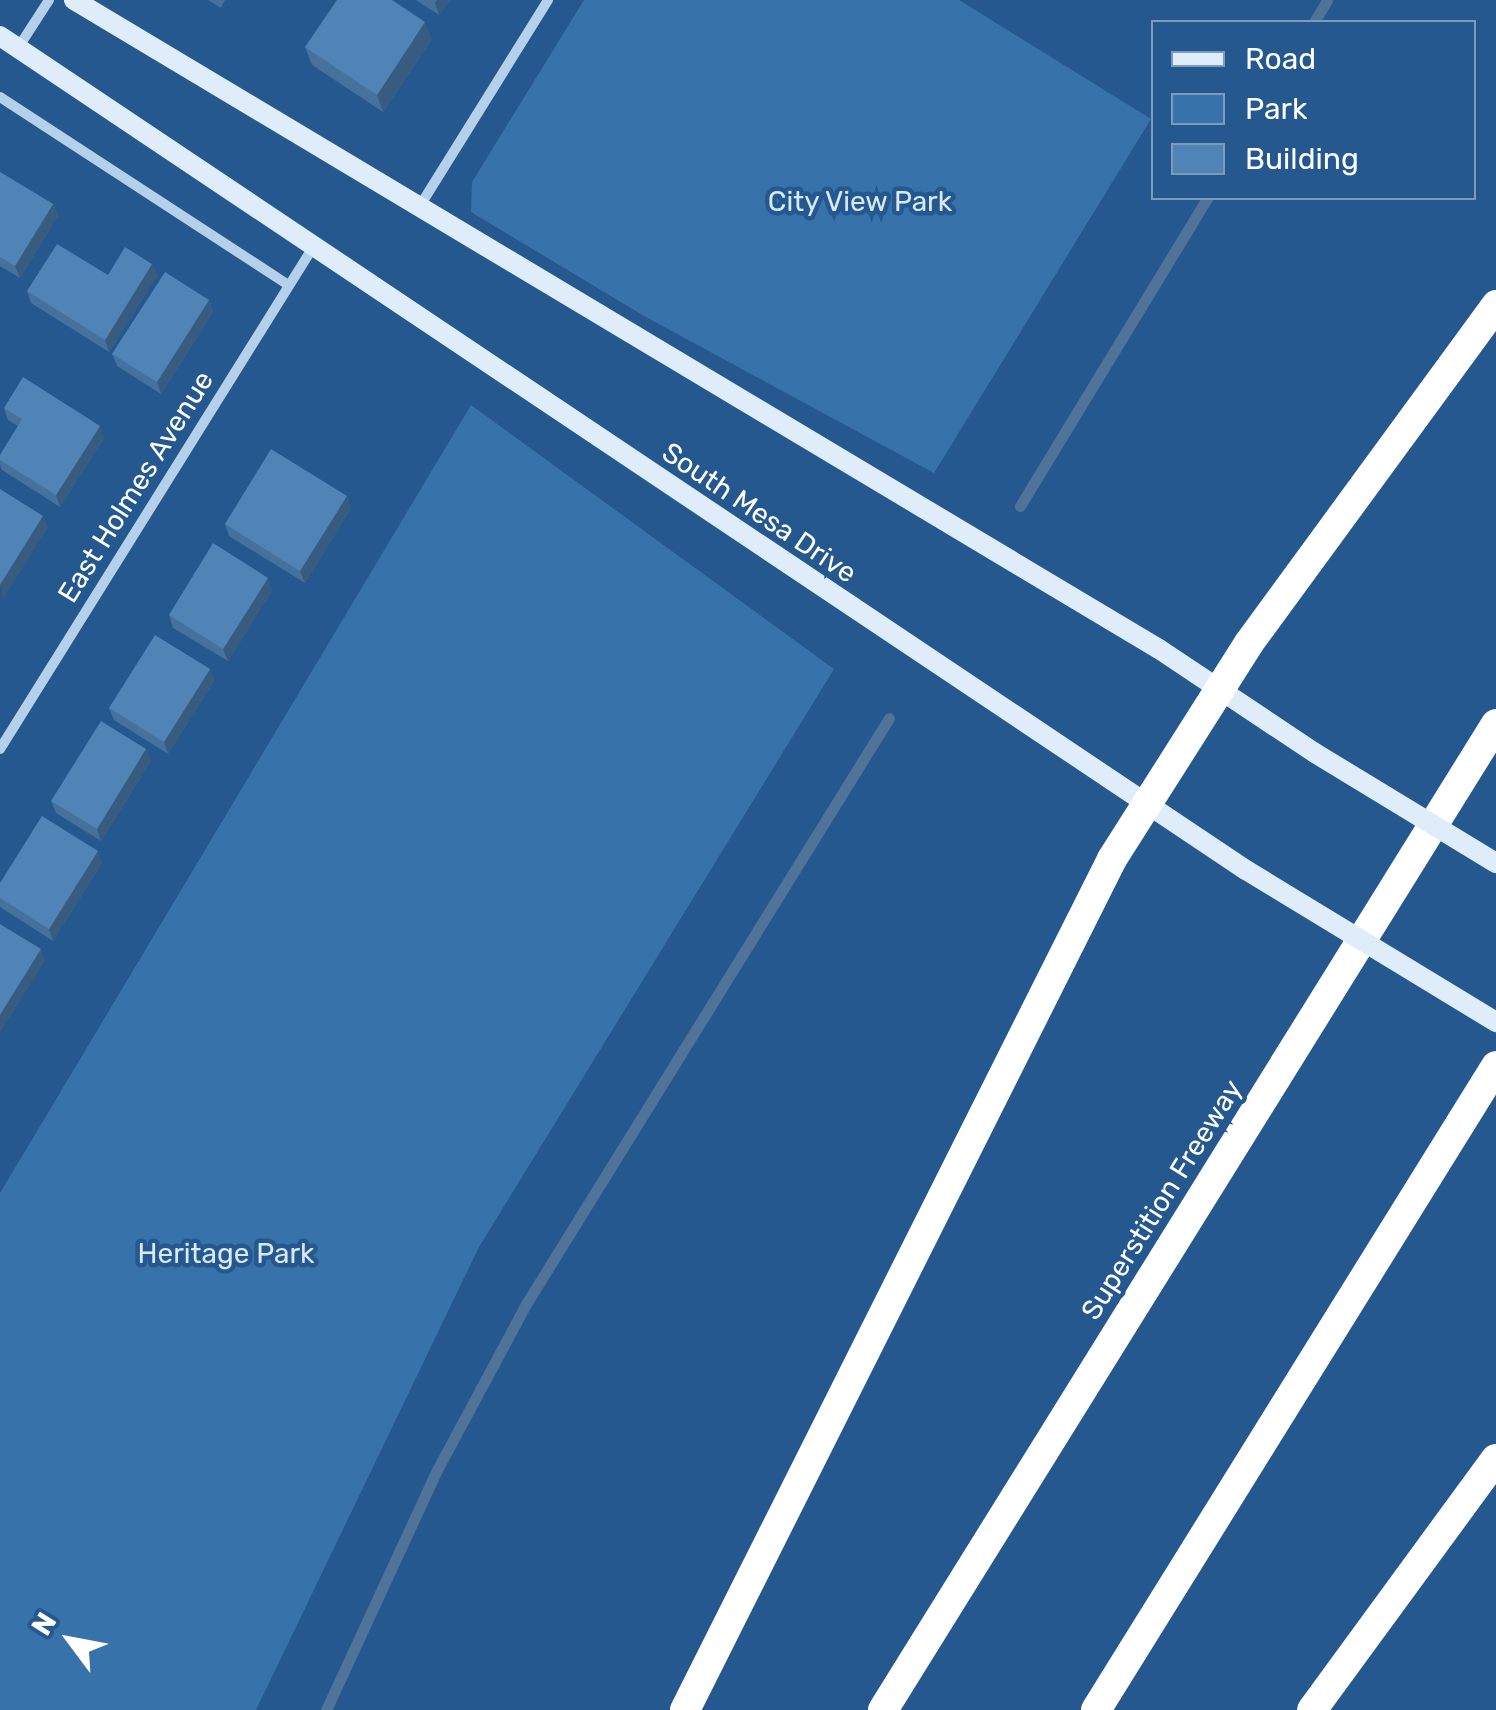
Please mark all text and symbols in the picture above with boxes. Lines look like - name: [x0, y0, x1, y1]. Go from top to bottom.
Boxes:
- legend: [1151, 20, 1476, 200]
- text: Road: [1245, 41, 1316, 77]
- text: Park: [1245, 91, 1307, 127]
- text: Building: [1245, 141, 1359, 177]
- park label: City View Park: [767, 185, 953, 219]
- street label: East Holmes Avenue: [51, 365, 221, 609]
- street label: South Mesa Drive: [655, 436, 863, 590]
- street label: Superstition Freeway: [1074, 1074, 1250, 1326]
- park label: Heritage Park: [138, 1237, 314, 1271]
- north arrow: [20, 1590, 120, 1690]
- text: N: [25, 1607, 63, 1641]

